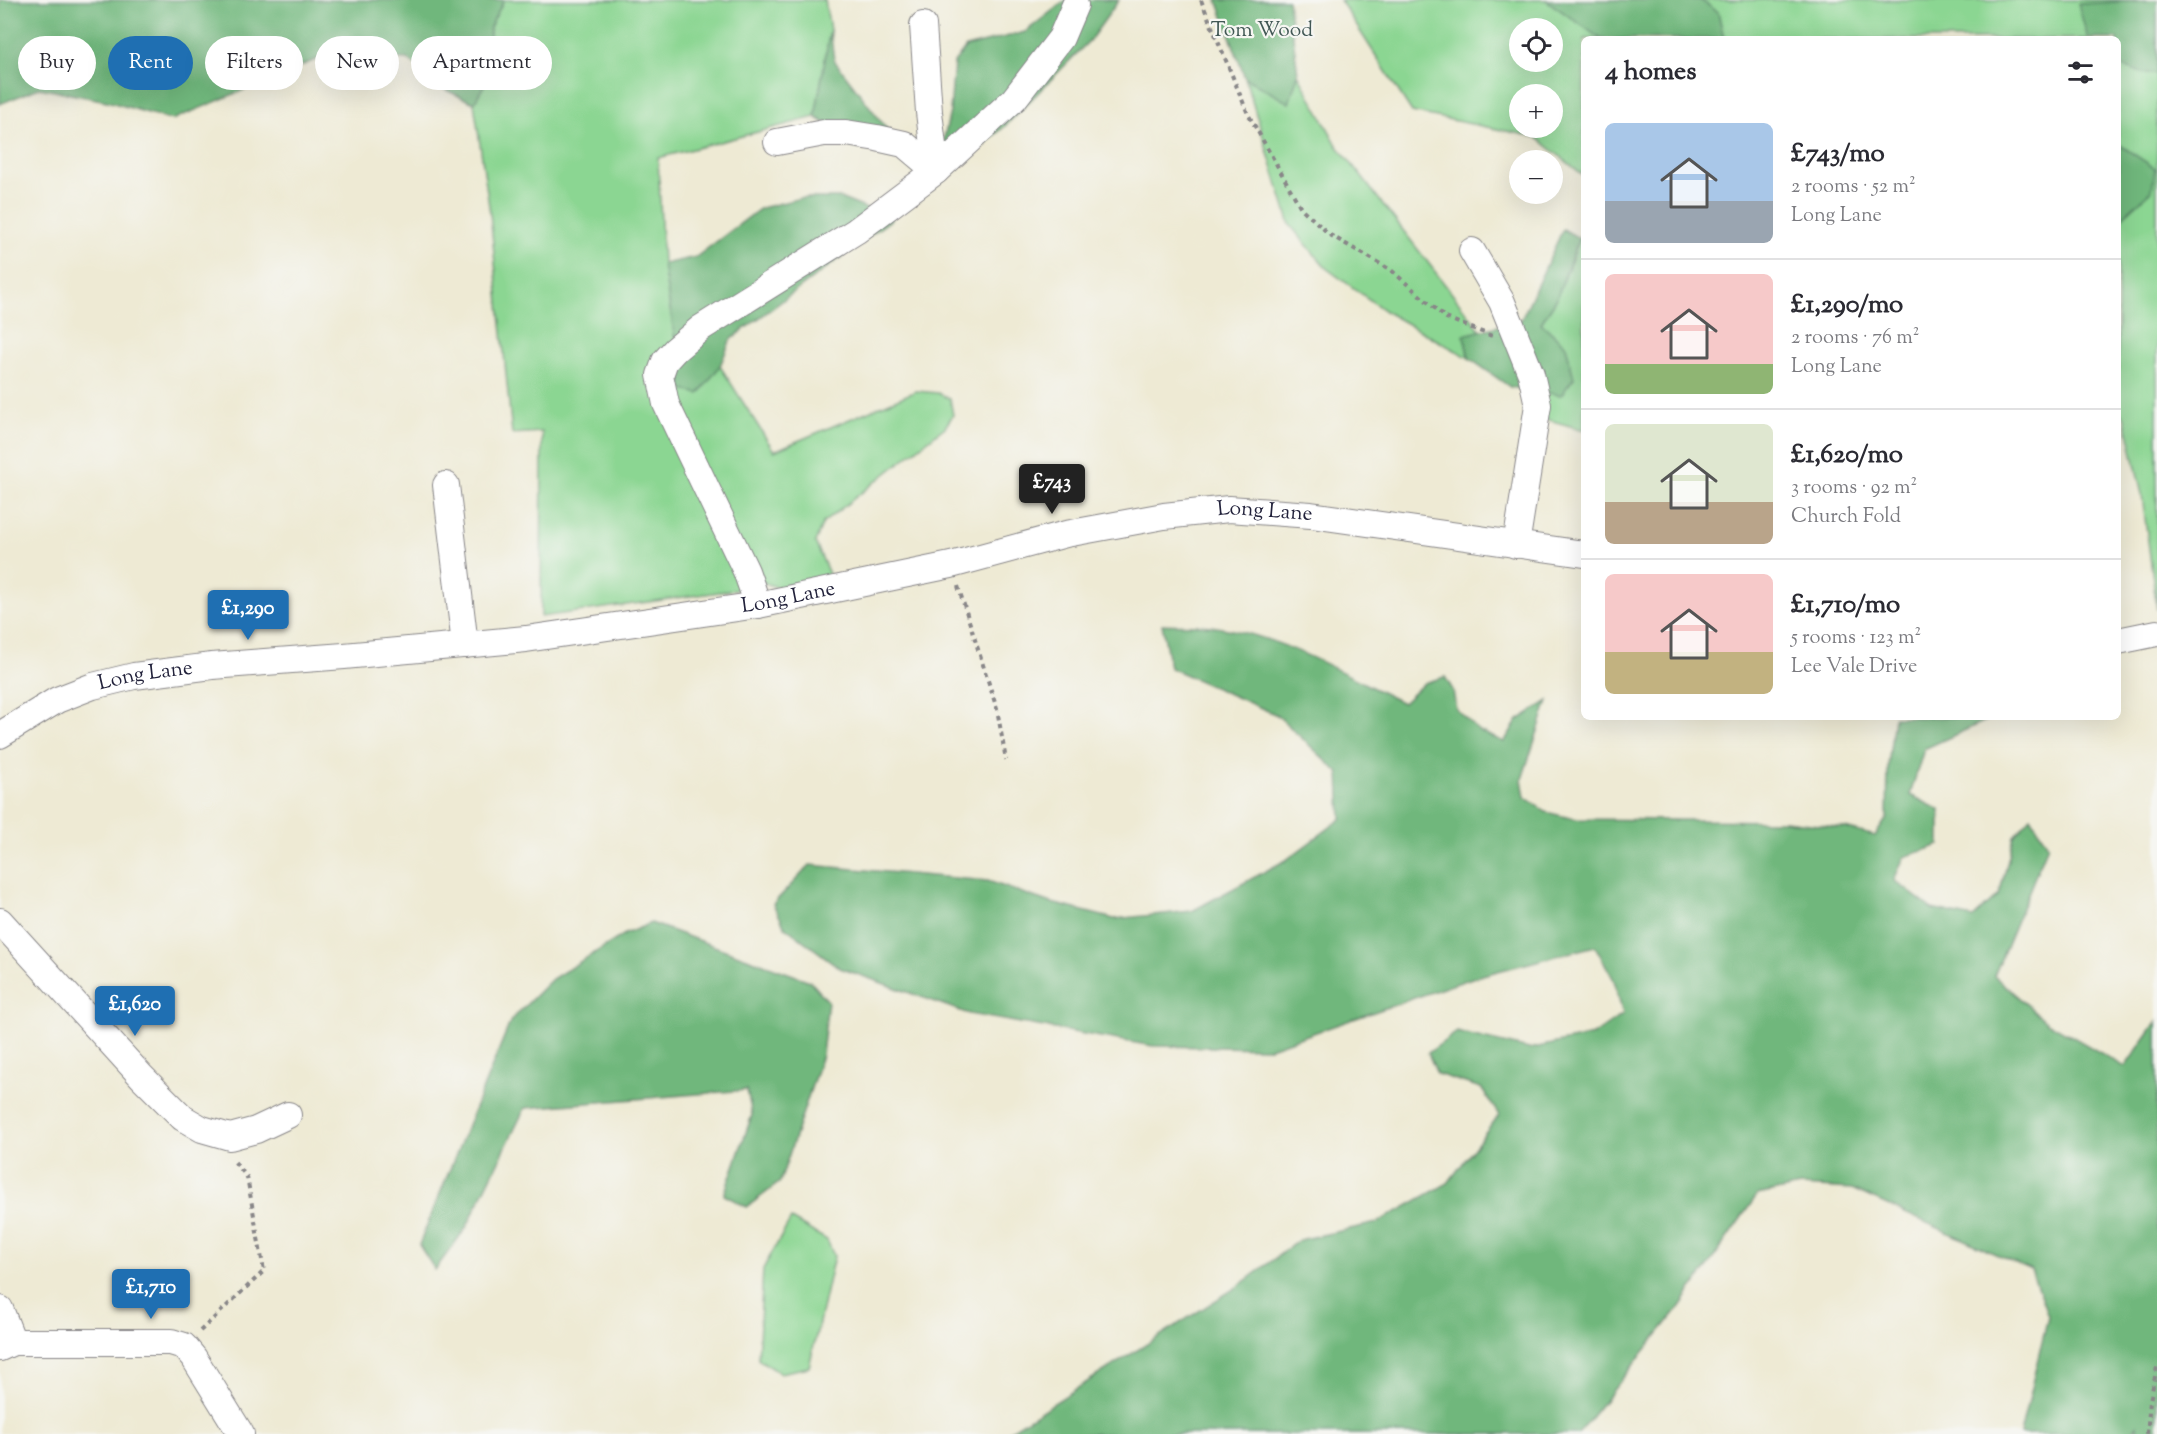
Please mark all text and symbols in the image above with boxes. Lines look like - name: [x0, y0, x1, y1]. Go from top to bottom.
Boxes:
- park label: Tom Wood: [1211, 16, 1313, 46]
- map controls: [1509, 18, 1563, 204]
- button: locate: [1509, 18, 1563, 72]
- chip: Buy: [18, 36, 96, 90]
- chip: Rent: [108, 36, 193, 90]
- chip: Filters: [205, 36, 303, 90]
- chip: New: [315, 36, 399, 90]
- chip: Apartment: [411, 36, 552, 90]
- text: 4 homes: [1605, 54, 1696, 91]
- icon: filters: [2064, 56, 2097, 89]
- button: +: [1509, 84, 1563, 138]
- text: £743/mo: [1791, 136, 1885, 173]
- icon: home: [1653, 147, 1725, 219]
- button: −: [1509, 150, 1563, 204]
- text: 2 rooms · 52 m²: [1791, 173, 1916, 202]
- text: Long Lane: [1791, 202, 1882, 231]
- text: £1,290/mo: [1791, 287, 1903, 324]
- icon: home: [1653, 298, 1725, 370]
- text: 2 rooms · 76 m²: [1791, 324, 1919, 353]
- text: Long Lane: [1791, 353, 1882, 382]
- text: £1,620/mo: [1791, 437, 1903, 474]
- icon: home: [1653, 448, 1725, 520]
- pin: £743: [1016, 464, 1088, 515]
- text: £743: [1033, 469, 1071, 498]
- text: 3 rooms · 92 m²: [1791, 474, 1917, 503]
- street label: Long Lane: [1216, 494, 1313, 530]
- text: Church Fold: [1791, 503, 1901, 532]
- street label: Long Lane: [739, 574, 838, 622]
- text: £1,710/mo: [1791, 587, 1900, 624]
- pin: £1,290: [199, 590, 297, 641]
- text: £1,290: [222, 595, 274, 624]
- icon: home: [1653, 598, 1725, 670]
- text: 5 rooms · 123 m²: [1791, 624, 1921, 653]
- text: Lee Vale Drive: [1791, 653, 1917, 682]
- street label: Long Lane: [95, 654, 194, 699]
- pin: £1,620: [86, 986, 184, 1037]
- text: £1,620: [109, 991, 161, 1020]
- pin: £1,710: [102, 1269, 200, 1320]
- text: £1,710: [126, 1274, 176, 1303]

